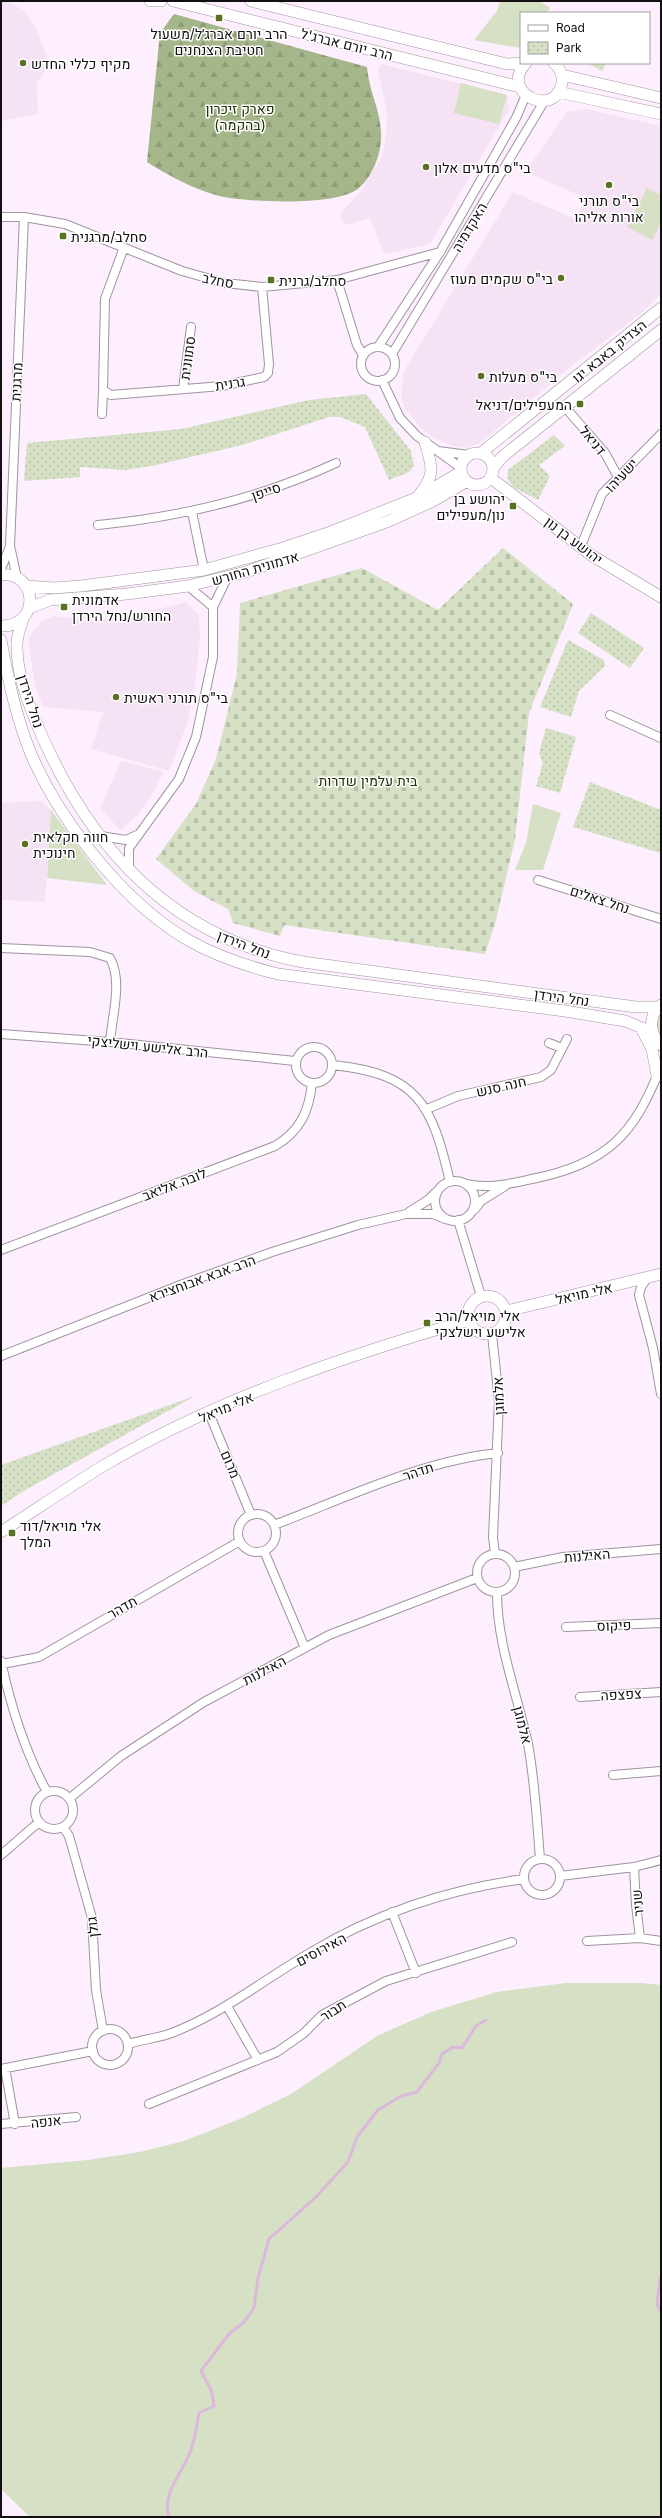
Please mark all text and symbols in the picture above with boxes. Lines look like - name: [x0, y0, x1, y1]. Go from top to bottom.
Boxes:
- legend: [520, 12, 650, 64]
- marker: הרב יורם אברג׳ל/משעול חטיבת הצנחנים: [214, 13, 224, 23]
- text: Road: [556, 20, 585, 35]
- street label: הרב יורם אברג'ל: [299, 24, 395, 64]
- place label: הרב יורם אברג׳ל/משעול חטיבת הצנחנים: [150, 25, 288, 58]
- text: Park: [556, 40, 582, 55]
- place label: מקיף כללי החדש: [31, 55, 130, 72]
- marker: מקיף כללי החדש: [18, 58, 28, 68]
- park label: פארק זיכרון (בהקמה): [206, 100, 275, 133]
- place label: בי"ס מדעים אלון: [434, 159, 531, 176]
- marker: בי"ס מדעים אלון: [421, 162, 431, 172]
- marker: בי"ס תורני אורות אליהו: [604, 180, 614, 190]
- place label: בי"ס תורני אורות אליהו: [574, 192, 644, 225]
- street label: האקדמיה: [448, 199, 490, 255]
- place label: סחלב/מרגנית: [71, 228, 147, 245]
- marker: סחלב/מרגנית: [58, 231, 68, 241]
- street label: סחלב: [201, 269, 235, 291]
- place label: בי"ס שקמים מעוז: [450, 270, 554, 287]
- place label: סחלב/גרנית: [279, 272, 346, 289]
- marker: בי"ס שקמים מעוז: [556, 273, 566, 283]
- marker: סחלב/גרנית: [266, 275, 276, 285]
- street label: הצדיק באבא יגו: [568, 316, 650, 386]
- street label: סתוונית: [176, 335, 198, 381]
- street label: מרגנית: [6, 362, 26, 402]
- place label: בי"ס מעלות: [489, 368, 558, 385]
- marker: בי"ס מעלות: [476, 371, 486, 381]
- street label: גרנית: [214, 372, 246, 394]
- place label: המעפילים/דניאל: [476, 396, 572, 413]
- marker: המעפילים/דניאל: [575, 399, 585, 409]
- street label: דניאל: [576, 422, 610, 458]
- street label: ישעיהו: [601, 455, 641, 495]
- street label: סייפן: [249, 478, 283, 504]
- place label: יהושע בן נון/מעפילים: [436, 490, 505, 523]
- marker: יהושע בן נון/מעפילים: [508, 501, 518, 511]
- street label: יהושע בן נון: [542, 513, 606, 567]
- street label: אדמונית החורש: [209, 547, 301, 589]
- place label: אדמונית החורש/נחל הירדן: [72, 591, 171, 624]
- marker: אדמונית החורש/נחל הירדן: [59, 602, 69, 612]
- street label: נחל הירדן: [14, 672, 48, 730]
- place label: בי"ס תורני ראשית: [124, 689, 229, 706]
- marker: בי"ס תורני ראשית: [111, 692, 121, 702]
- park label: בית עלמין שדרות: [319, 772, 418, 789]
- place label: חווה חקלאית חינוכית: [33, 828, 108, 861]
- marker: חווה חקלאית חינוכית: [20, 839, 30, 849]
- street label: נחל צאלים: [568, 881, 632, 917]
- street label: נחל הירדן: [215, 926, 273, 962]
- street label: נחל הירדן: [533, 985, 591, 1009]
- street label: הרב אלישע וישליצקי: [87, 1031, 209, 1061]
- street label: חנה סנש: [474, 1072, 528, 1100]
- street label: לובה אליאב: [139, 1164, 209, 1204]
- street label: הרב אבא אבוחצירא: [146, 1251, 258, 1305]
- street label: אלי מויאל: [554, 1278, 614, 1308]
- place label: אלי מויאל/הרב אלישע וישלצקי: [435, 1307, 526, 1340]
- marker: אלי מויאל/הרב אלישע וישלצקי: [422, 1318, 432, 1328]
- street label: אלמוגן: [489, 1376, 507, 1416]
- street label: אלי מויאל: [196, 1388, 256, 1426]
- street label: מרום: [218, 1447, 244, 1481]
- street label: תדהר: [401, 1458, 435, 1484]
- place label: אלי מויאל/דוד המלך: [20, 1517, 102, 1550]
- marker: אלי מויאל/דוד המלך: [7, 1528, 17, 1538]
- street label: האילנות: [563, 1545, 611, 1565]
- street label: תדהר: [104, 1592, 140, 1622]
- street label: פיקוס: [596, 1616, 632, 1634]
- street label: האילנות: [239, 1652, 289, 1688]
- street label: צפצפה: [600, 1684, 642, 1704]
- street label: אלמוגן: [510, 1704, 536, 1746]
- street label: שניר: [627, 1889, 647, 1917]
- street label: גולן: [82, 1916, 102, 1938]
- street label: האירוסים: [293, 1929, 349, 1969]
- street label: תבור: [317, 1995, 349, 2025]
- street label: אנפה: [30, 2111, 62, 2131]

